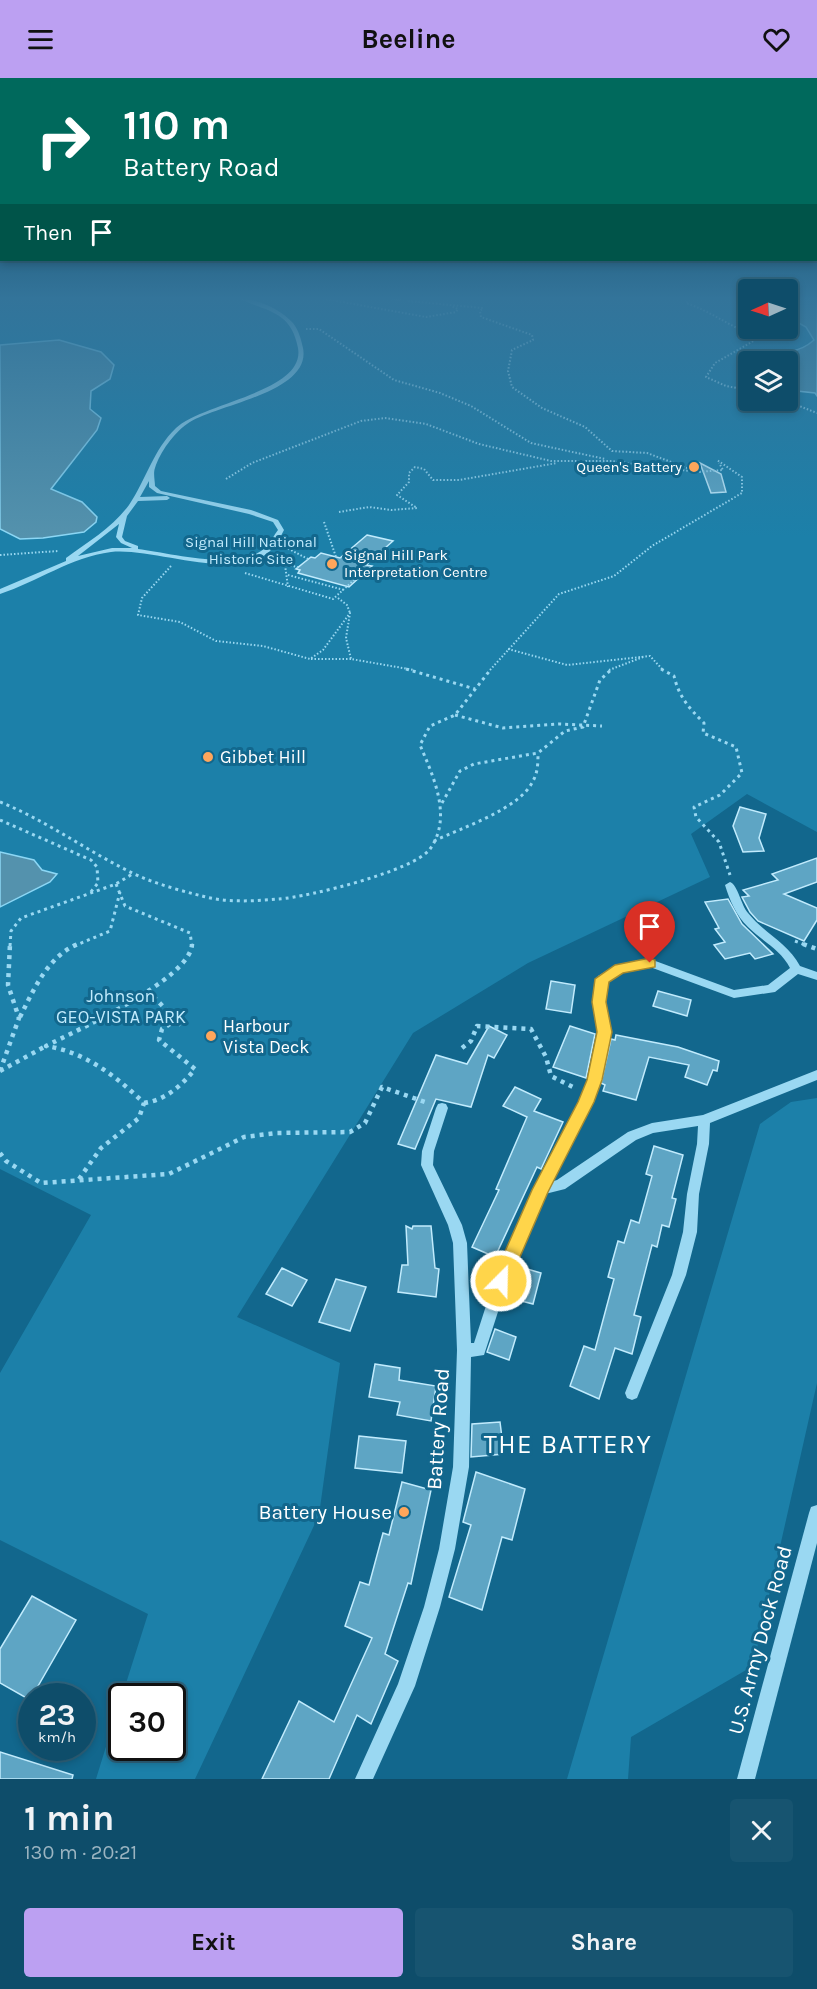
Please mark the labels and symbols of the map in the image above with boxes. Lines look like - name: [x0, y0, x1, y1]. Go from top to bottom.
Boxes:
- north arrow: [738, 279, 798, 339]
- place label: Queen's Battery: [576, 458, 682, 476]
- marker: Queen's Battery: [687, 460, 701, 474]
- park label: Signal Hill National Historic Site: [185, 533, 317, 568]
- place label: Signal Hill Park Interpretation Centre: [344, 546, 487, 581]
- marker: Signal Hill Park Interpretation Centre: [325, 557, 339, 571]
- place label: Gibbet Hill: [220, 746, 306, 768]
- marker: Gibbet Hill: [201, 750, 215, 764]
- pin: [624, 901, 675, 963]
- park label: Johnson GEO-VISTA PARK: [56, 985, 186, 1028]
- place label: Harbour Vista Deck: [223, 1015, 309, 1058]
- marker: Harbour Vista Deck: [204, 1029, 218, 1043]
- position arrow: [469, 1249, 533, 1313]
- street label: Battery Road: [422, 1367, 454, 1491]
- district label: THE BATTERY: [484, 1429, 652, 1460]
- place label: Battery House: [258, 1500, 392, 1524]
- marker: Battery House: [397, 1505, 411, 1519]
- street label: U.S. Army Dock Road: [723, 1543, 797, 1737]
- speed limit sign: 30: [108, 1683, 186, 1761]

